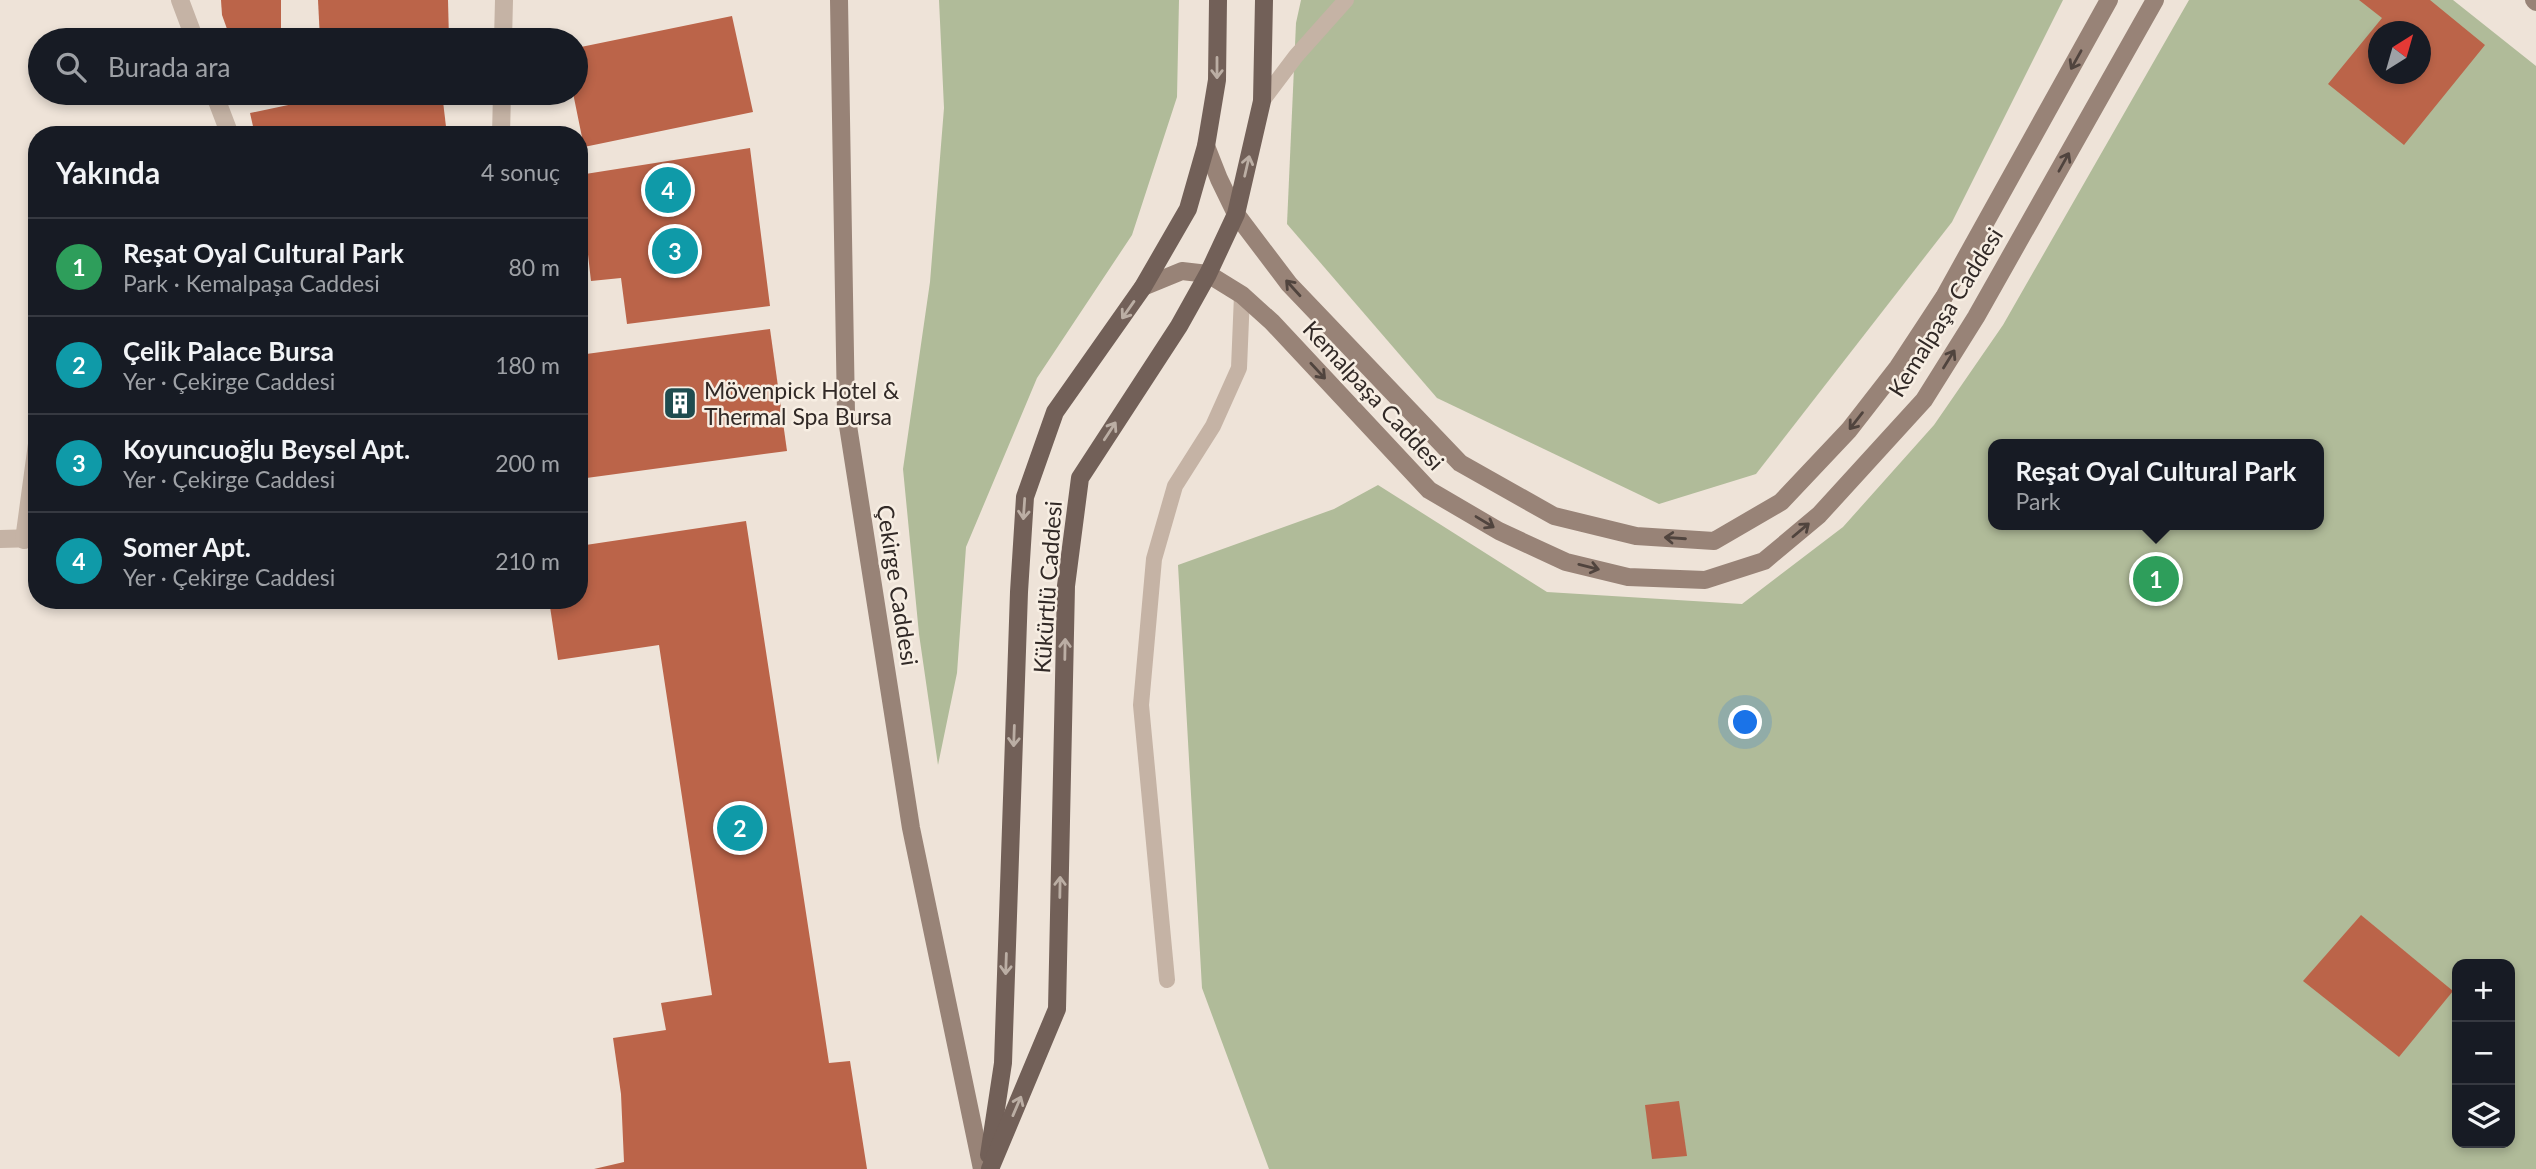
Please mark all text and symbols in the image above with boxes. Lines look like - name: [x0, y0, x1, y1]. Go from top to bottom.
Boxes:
- north arrow: [2368, 21, 2431, 84]
- search box: [28, 28, 588, 105]
- icon: search: [52, 48, 90, 86]
- one-way arrow: [2069, 49, 2083, 69]
- text: Burada ara: [108, 51, 230, 83]
- one-way arrow: [1210, 56, 1224, 79]
- one-way arrow: [2057, 152, 2071, 172]
- text: Yakında: [56, 154, 160, 190]
- one-way arrow: [1240, 155, 1254, 178]
- text: 4 sonuç: [481, 158, 560, 186]
- pin: 4: [645, 164, 691, 216]
- street label: Kemalpaşa Caddesi: [1882, 222, 2008, 402]
- pin: 3: [652, 225, 698, 277]
- text: Reşat Oyal Cultural Park: [123, 237, 404, 269]
- text: 1: [72, 253, 86, 281]
- text: 80 m: [509, 253, 560, 281]
- text: Park · Kemalpaşa Caddesi: [123, 269, 380, 297]
- one-way arrow: [1285, 280, 1302, 297]
- one-way arrow: [1120, 300, 1135, 319]
- street label: Kemalpaşa Caddesi: [1298, 314, 1450, 476]
- text: Çelik Palace Bursa: [123, 335, 334, 367]
- one-way arrow: [1943, 349, 1957, 369]
- text: 2: [72, 351, 86, 379]
- text: 180 m: [495, 351, 560, 379]
- one-way arrow: [1310, 362, 1326, 380]
- text: Yer · Çekirge Caddesi: [123, 367, 335, 395]
- place label: Mövenpick Hotel & Thermal Spa Bursa: [704, 376, 900, 430]
- building icon: Mövenpick Hotel & Thermal Spa Bursa: [661, 384, 699, 422]
- one-way arrow: [1849, 411, 1864, 430]
- one-way arrow: [1103, 422, 1117, 442]
- text: Koyuncuoğlu Beysel Apt.: [123, 433, 410, 465]
- popup: [1988, 439, 2324, 530]
- text: 3: [72, 449, 86, 477]
- text: 200 m: [495, 449, 560, 477]
- text: Reşat Oyal Cultural Park: [2016, 455, 2296, 487]
- text: Yer · Çekirge Caddesi: [123, 465, 335, 493]
- text: Park: [2016, 487, 2060, 515]
- one-way arrow: [1017, 497, 1030, 520]
- street label: Kükürtlü Caddesi: [1027, 500, 1067, 674]
- street label: Çekirge Caddesi: [871, 503, 925, 667]
- one-way arrow: [1475, 516, 1495, 530]
- one-way arrow: [1792, 522, 1810, 538]
- text: Somer Apt.: [123, 531, 251, 563]
- one-way arrow: [1663, 532, 1686, 545]
- text: 4: [72, 547, 86, 575]
- text: 210 m: [495, 547, 560, 575]
- pin: 1: [2133, 553, 2179, 605]
- one-way arrow: [1578, 561, 1600, 574]
- text: Yer · Çekirge Caddesi: [123, 563, 335, 591]
- one-way arrow: [1058, 638, 1071, 661]
- your location: [1728, 705, 1762, 739]
- one-way arrow: [1007, 725, 1020, 748]
- pin: 2: [717, 802, 763, 854]
- one-way arrow: [1053, 875, 1066, 898]
- one-way arrow: [1000, 952, 1013, 975]
- map controls: [2452, 959, 2515, 1148]
- button: +: [2452, 959, 2515, 1022]
- button: −: [2452, 1022, 2515, 1085]
- button: layers: [2452, 1085, 2515, 1148]
- one-way arrow: [1011, 1096, 1024, 1117]

